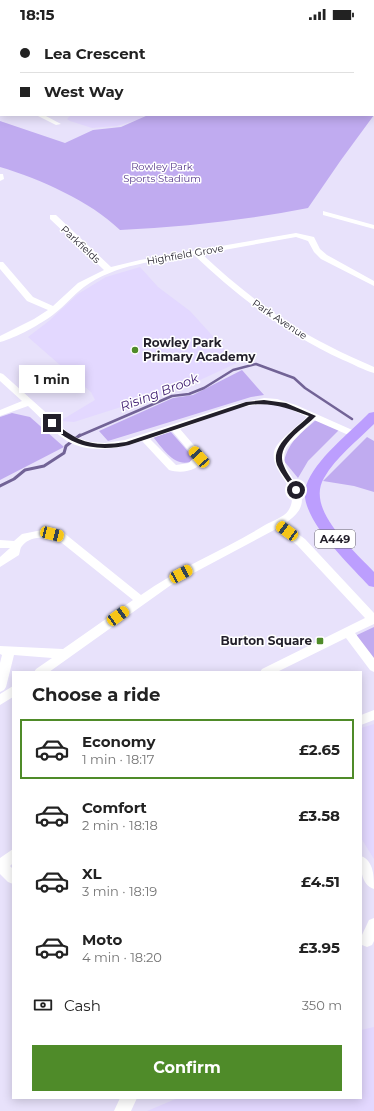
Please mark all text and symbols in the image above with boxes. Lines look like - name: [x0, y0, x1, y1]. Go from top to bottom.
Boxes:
- text: 18:15: [20, 5, 55, 24]
- text: Lea Crescent: [44, 44, 146, 63]
- text: West Way: [44, 82, 124, 101]
- park label: Rowley Park Sports Stadium: [123, 160, 201, 185]
- street label: Parkfields: [58, 223, 103, 266]
- street label: Highfield Grove: [146, 241, 224, 268]
- street label: Park Avenue: [250, 296, 310, 342]
- place label: Rowley Park Primary Academy: [143, 335, 256, 364]
- marker: Rowley Park Primary Academy: [130, 345, 140, 355]
- callout: 1 min: [19, 365, 85, 393]
- water label: Rising Brook: [118, 369, 202, 414]
- text: 1 min: [34, 371, 70, 387]
- route end: [43, 414, 61, 432]
- car: [187, 444, 211, 470]
- route start: [287, 481, 305, 499]
- car: [274, 519, 300, 543]
- car: [39, 525, 65, 543]
- road number: A449: [315, 530, 355, 548]
- car: [168, 563, 194, 585]
- car: [105, 604, 131, 628]
- place label: Burton Square: [220, 633, 312, 648]
- marker: Burton Square: [315, 636, 325, 646]
- text: Choose a ride: [32, 684, 160, 706]
- icon: car: [34, 731, 70, 767]
- text: Economy: [82, 732, 155, 751]
- text: £2.65: [299, 740, 340, 759]
- text: 1 min · 18:17: [82, 751, 154, 767]
- icon: car: [34, 797, 70, 833]
- text: Comfort: [82, 798, 147, 817]
- text: £3.58: [298, 806, 340, 825]
- text: 2 min · 18:18: [82, 817, 158, 833]
- icon: car: [34, 863, 70, 899]
- text: XL: [82, 864, 101, 883]
- text: £4.51: [301, 872, 340, 891]
- text: 3 min · 18:19: [82, 883, 157, 899]
- icon: car: [34, 929, 70, 965]
- text: Moto: [82, 930, 122, 949]
- text: £3.95: [299, 938, 340, 957]
- text: 4 min · 18:20: [82, 949, 162, 965]
- icon: cash: [32, 994, 54, 1016]
- text: Cash: [64, 996, 101, 1015]
- text: 350 m: [302, 997, 342, 1013]
- button: Confirm: [32, 1045, 342, 1091]

